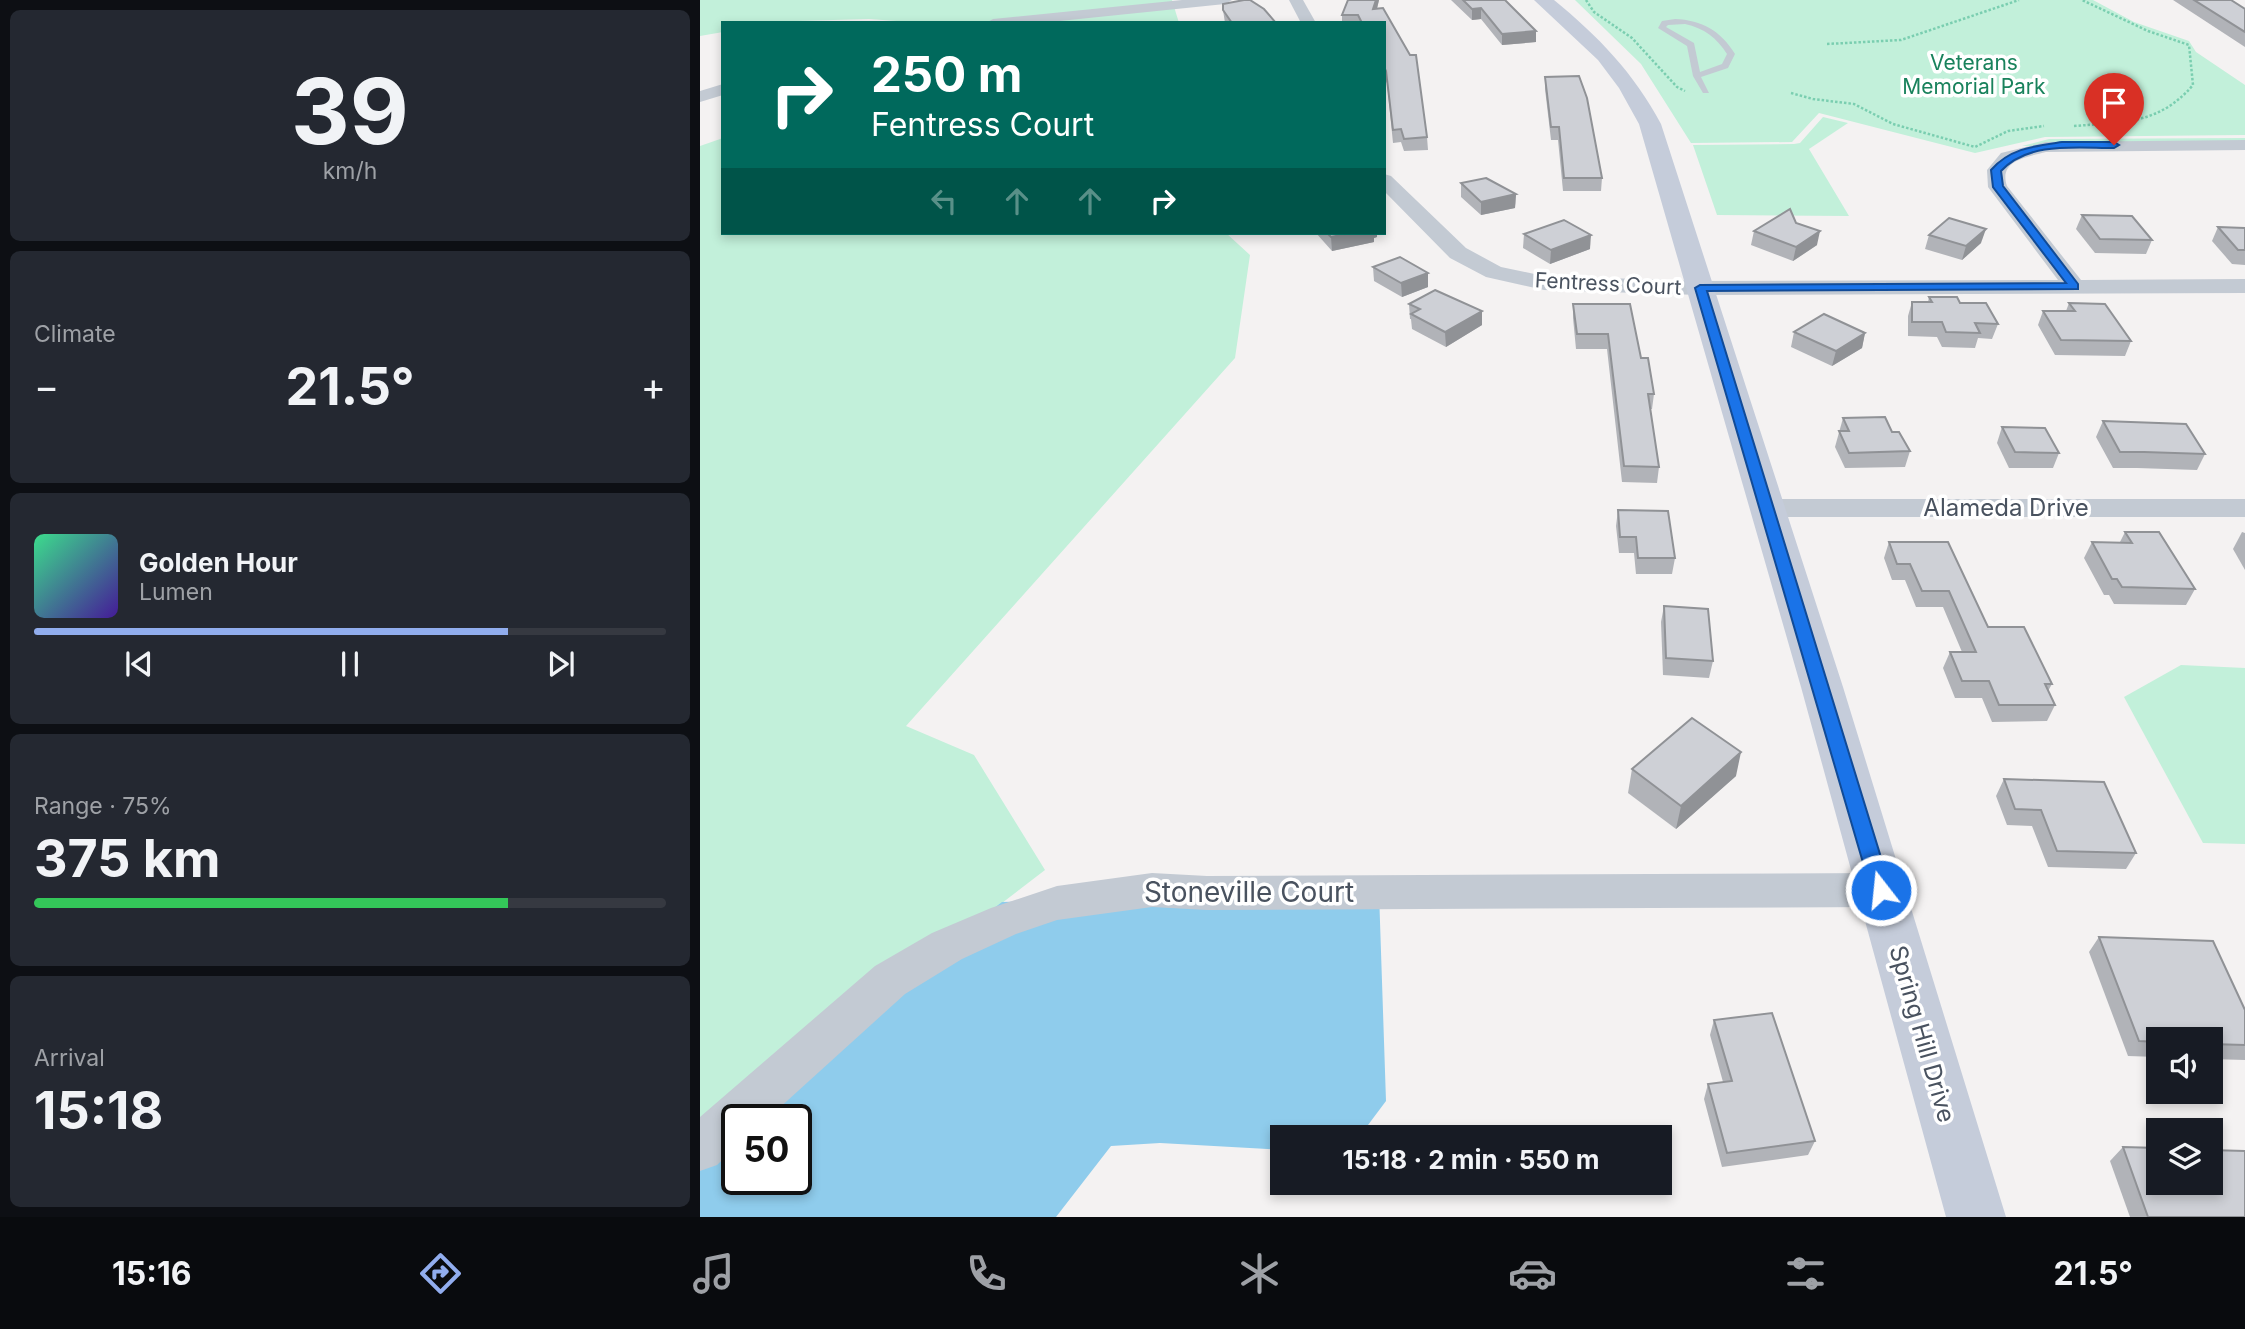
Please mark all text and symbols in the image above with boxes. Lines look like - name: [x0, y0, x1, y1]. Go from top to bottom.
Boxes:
- text: 250 m: [871, 45, 1023, 104]
- icon: right: [756, 49, 847, 140]
- park label: Veterans Memorial Park: [1902, 50, 2046, 99]
- text: 39: [291, 56, 409, 166]
- pin: [2084, 73, 2144, 145]
- icon: arrive: [2095, 84, 2133, 122]
- text: Fentress Court: [871, 105, 1094, 144]
- text: km/h: [323, 157, 377, 185]
- icon: left: [925, 182, 963, 220]
- icon: ahead: [998, 182, 1036, 220]
- icon: ahead: [1071, 182, 1109, 220]
- icon: right: [1144, 182, 1182, 220]
- street label: Fentress Court: [1534, 267, 1682, 300]
- text: Climate: [34, 320, 116, 348]
- text: 21.5°: [285, 355, 415, 418]
- text: −: [34, 363, 59, 409]
- text: +: [641, 363, 666, 409]
- street label: Alameda Drive: [1923, 493, 2089, 522]
- text: Golden Hour: [139, 547, 298, 578]
- text: Lumen: [139, 578, 213, 606]
- icon: previous: [120, 645, 158, 683]
- icon: pause: [331, 645, 369, 683]
- icon: next: [542, 645, 580, 683]
- text: Range · 75%: [34, 792, 172, 820]
- text: 375 km: [34, 827, 220, 890]
- position arrow: [1844, 853, 1918, 927]
- street label: Stoneville Court: [1144, 875, 1354, 909]
- street label: Spring Hill Drive: [1883, 942, 1962, 1126]
- map controls: [2146, 1027, 2223, 1195]
- button: sound: [2146, 1027, 2223, 1104]
- text: Arrival: [34, 1044, 105, 1072]
- text: 15:18: [34, 1079, 163, 1142]
- speed limit sign: 50: [721, 1104, 812, 1195]
- button: layers: [2146, 1118, 2223, 1195]
- text: 15:18 · 2 min · 550 m: [1343, 1144, 1599, 1175]
- icon: directions: [416, 1249, 465, 1298]
- icon: music: [689, 1249, 738, 1298]
- icon: phone: [962, 1249, 1011, 1298]
- icon: climate: [1235, 1249, 1284, 1298]
- icon: car: [1508, 1249, 1557, 1298]
- icon: filters: [1781, 1249, 1830, 1298]
- text: 15:16: [112, 1254, 192, 1293]
- text: 21.5°: [2054, 1254, 2133, 1293]

